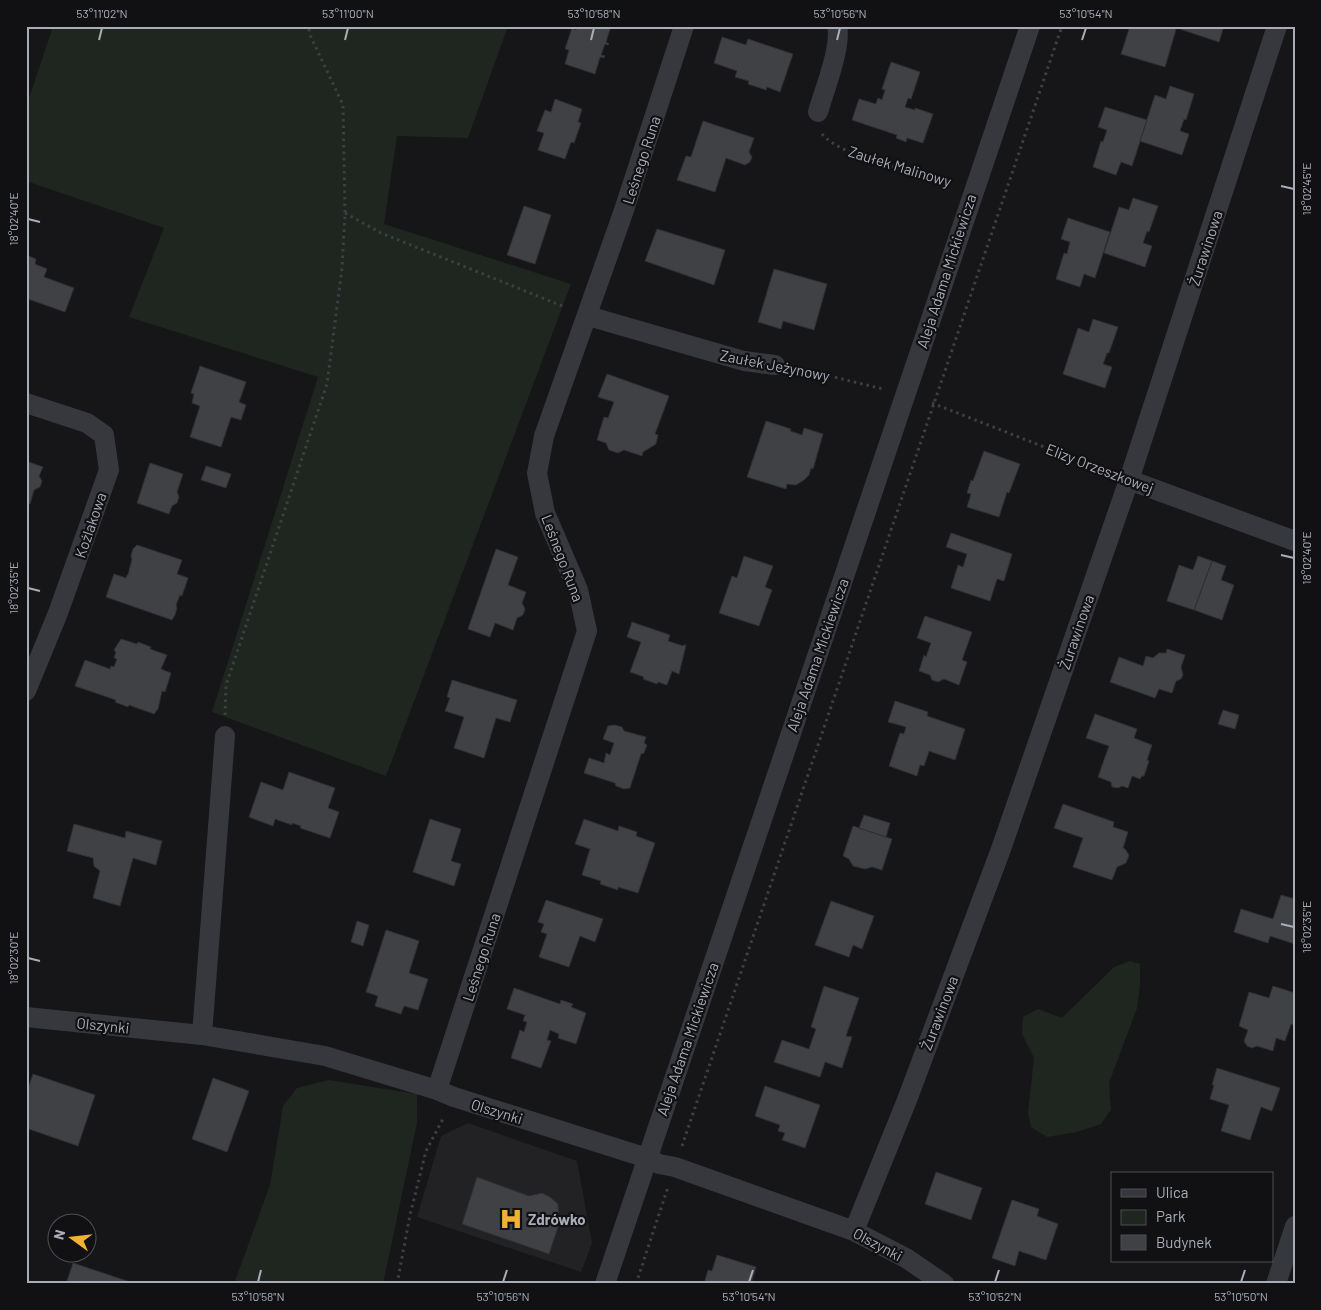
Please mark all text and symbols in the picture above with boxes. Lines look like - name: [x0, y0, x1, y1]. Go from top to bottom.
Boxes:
- text: 53°11'02"N: [76, 6, 128, 20]
- text: 53°11'00"N: [322, 6, 374, 20]
- text: 53°10'58"N: [567, 6, 621, 20]
- text: 53°10'56"N: [813, 6, 867, 20]
- text: 53°10'54"N: [1059, 6, 1113, 20]
- street label: Leśnego Runa: [618, 114, 664, 206]
- street label: Zaułek Malinowy: [846, 142, 954, 190]
- text: 18°02'45"E: [1299, 163, 1313, 215]
- text: 18°02'40"E: [6, 192, 20, 246]
- street label: Aleja Adama Mickiewicza: [913, 192, 979, 350]
- street label: Żurawinowa: [1184, 208, 1226, 288]
- street label: Zaułek Jeżynowy: [719, 346, 831, 384]
- street label: Elizy Orzeszkowej: [1044, 439, 1156, 497]
- street label: Koźlakowa: [70, 490, 110, 560]
- street label: Leśnego Runa: [538, 512, 588, 604]
- text: 18°02'40"E: [1299, 531, 1313, 585]
- text: 18°02'35"E: [6, 562, 20, 614]
- street label: Aleja Adama Mickiewicza: [782, 576, 852, 734]
- street label: Żurawinowa: [1055, 592, 1097, 672]
- text: 18°02'35"E: [1299, 901, 1313, 953]
- street label: Leśnego Runa: [458, 911, 504, 1003]
- text: 18°02'30"E: [6, 931, 20, 985]
- street label: Aleja Adama Mickiewicza: [652, 960, 722, 1118]
- street label: Żurawinowa: [917, 973, 961, 1053]
- street label: Olszynki: [76, 1013, 130, 1037]
- street label: Olszynki: [469, 1095, 525, 1127]
- legend: [1111, 1172, 1274, 1262]
- text: Ulica: [1156, 1183, 1188, 1201]
- hospital icon: Zdrówko: [498, 1206, 524, 1232]
- text: Park: [1156, 1207, 1186, 1225]
- place label: Zdrówko: [528, 1210, 586, 1228]
- north arrow: [48, 1212, 98, 1262]
- street label: Olszynki: [850, 1224, 906, 1264]
- text: N: [50, 1228, 68, 1241]
- text: Budynek: [1156, 1233, 1212, 1251]
- text: 53°10'58"N: [231, 1289, 285, 1303]
- text: 53°10'56"N: [476, 1289, 530, 1303]
- text: 53°10'54"N: [722, 1289, 776, 1303]
- text: 53°10'52"N: [968, 1289, 1022, 1303]
- text: 53°10'50"N: [1214, 1289, 1268, 1303]

